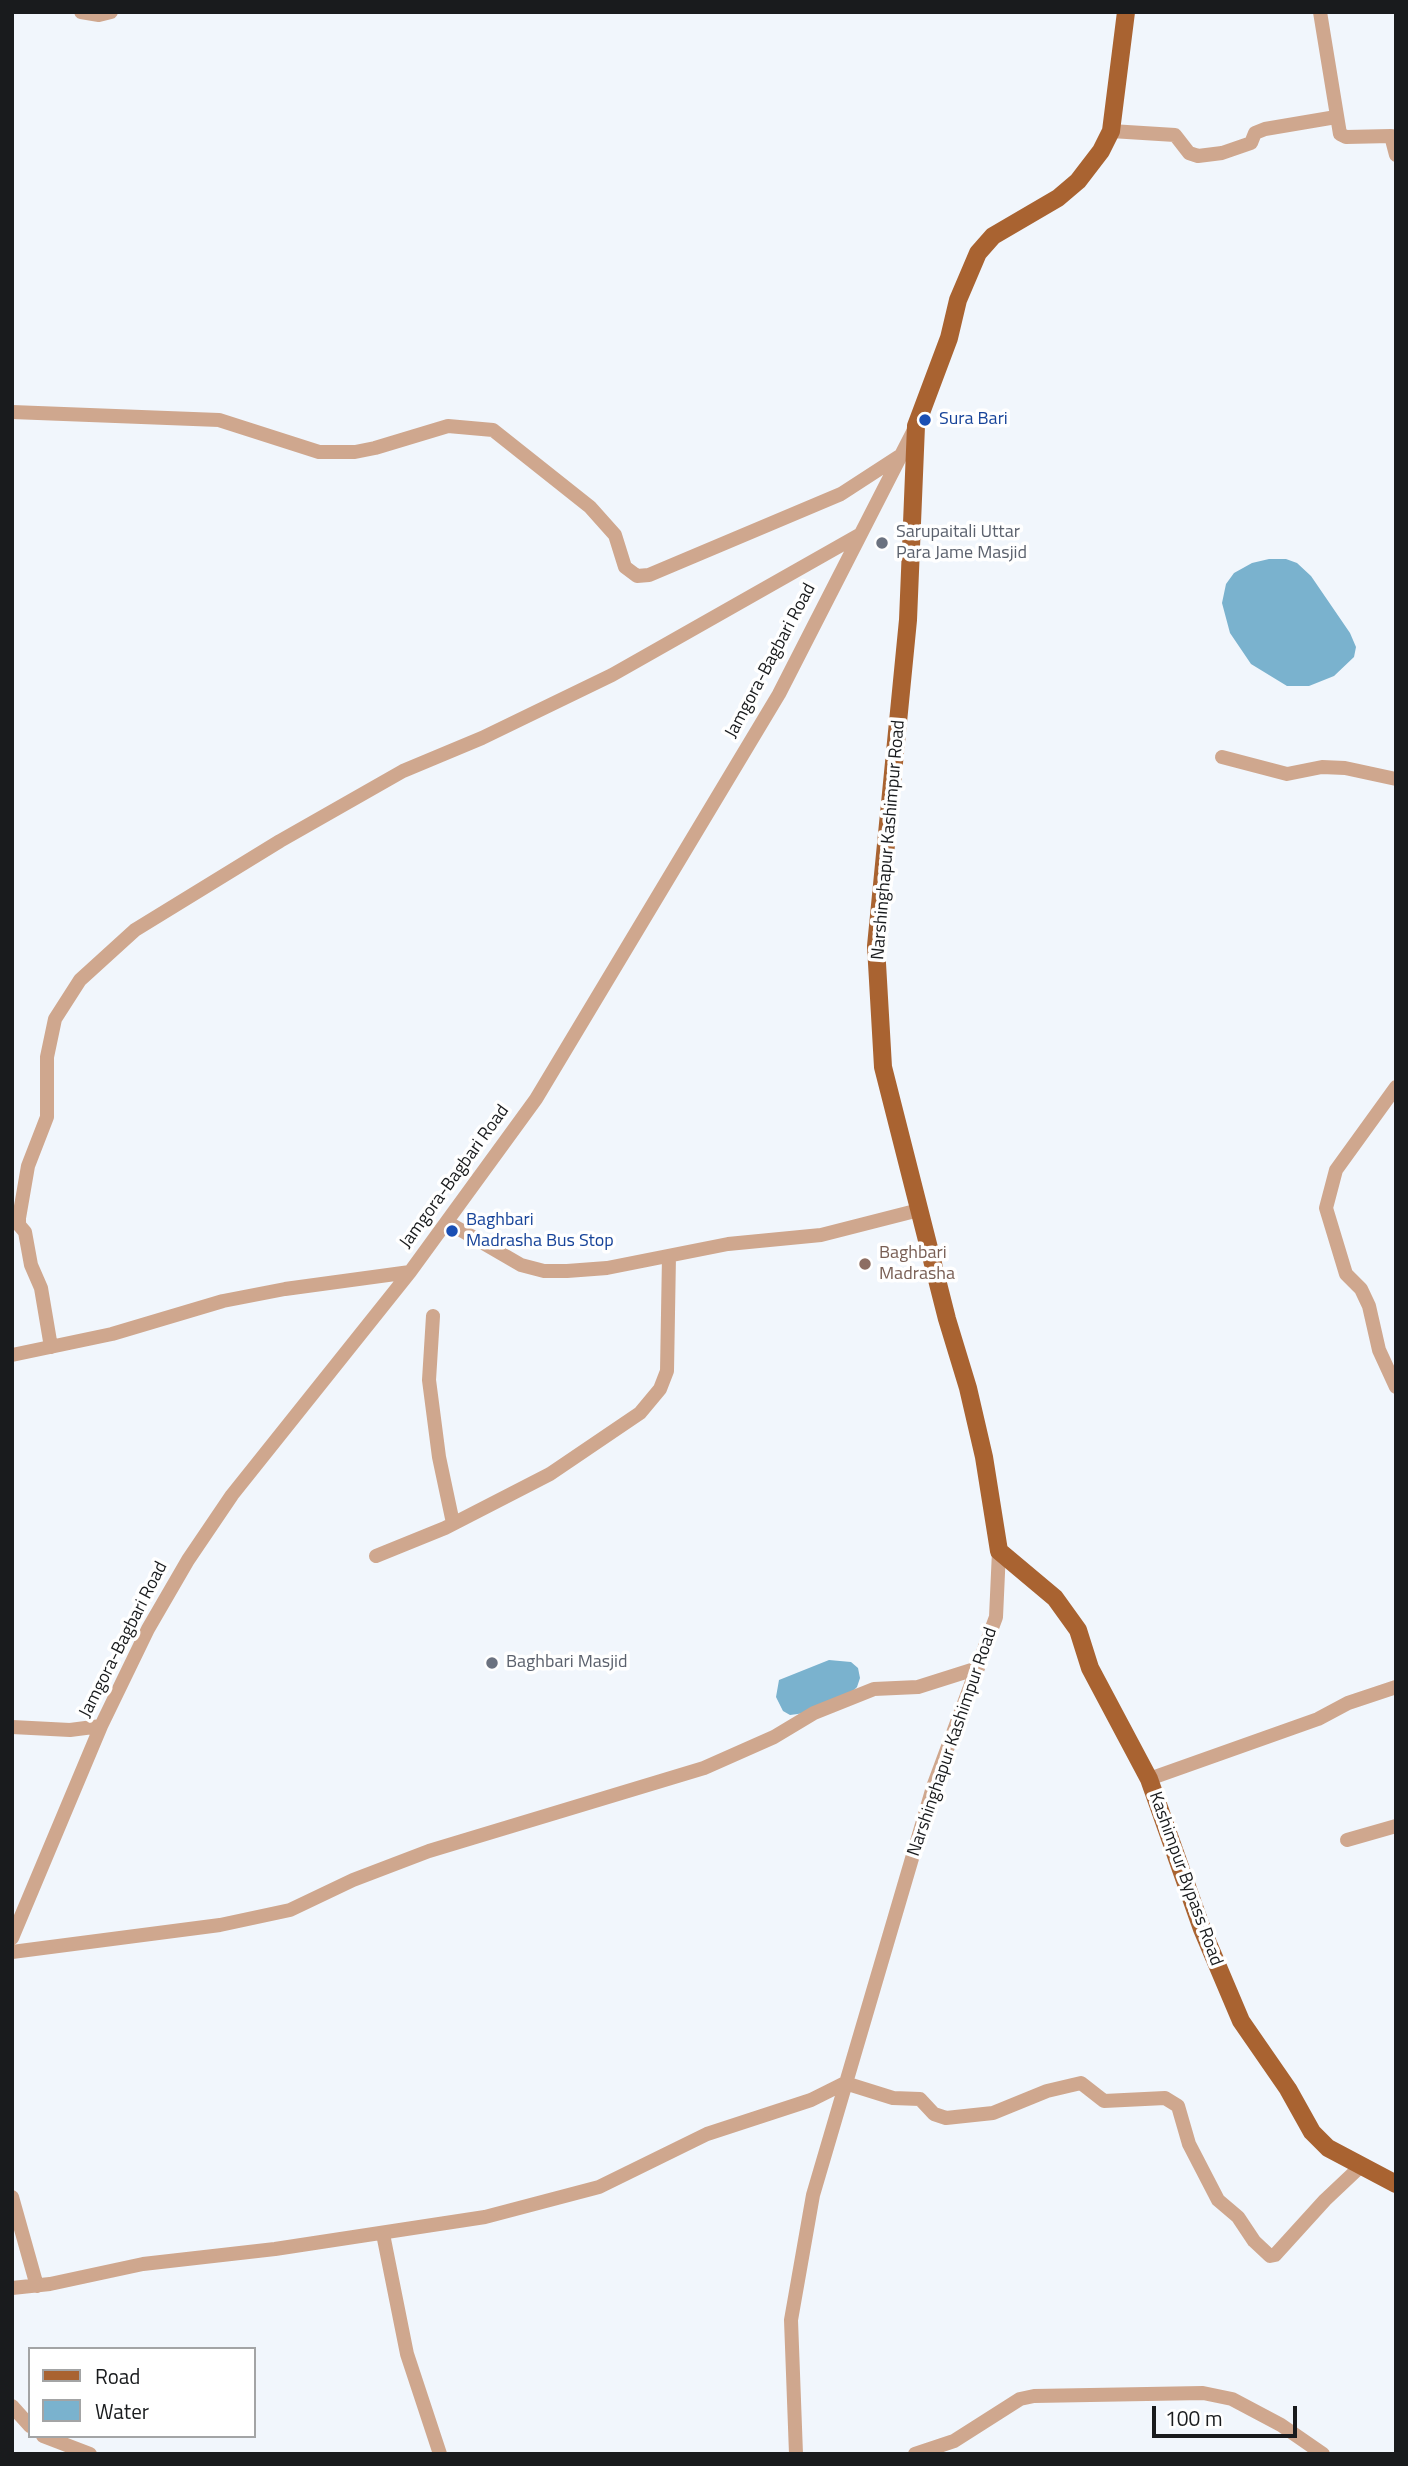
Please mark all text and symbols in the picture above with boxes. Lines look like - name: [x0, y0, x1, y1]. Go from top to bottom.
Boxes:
- place label: Sura Bari: [939, 409, 1008, 431]
- marker: Sura Bari: [917, 412, 933, 428]
- place label: Sarupaitali Uttar Para Jame Masjid: [896, 522, 1027, 564]
- marker: Sarupaitali Uttar Para Jame Masjid: [874, 535, 890, 551]
- street label: Jamgora-Bagbari Road: [721, 580, 821, 742]
- street label: Narshinghapur Kashimpur Road: [868, 719, 910, 961]
- street label: Jamgora-Bagbari Road: [396, 1101, 514, 1253]
- place label: Baghbari Madrasha Bus Stop: [466, 1210, 614, 1252]
- marker: Baghbari Madrasha Bus Stop: [444, 1223, 460, 1239]
- place label: Baghbari Madrasha: [879, 1243, 955, 1286]
- marker: Baghbari Madrasha: [857, 1256, 873, 1272]
- street label: Jamgora-Bagbari Road: [75, 1558, 173, 1722]
- street label: Narshinghapur Kashimpur Road: [904, 1625, 1002, 1859]
- place label: Baghbari Masjid: [506, 1652, 628, 1674]
- marker: Baghbari Masjid: [484, 1655, 500, 1671]
- street label: Kashimpur Bypass Road: [1143, 1789, 1227, 1969]
- legend: [28, 2347, 256, 2438]
- text: Road: [95, 2360, 140, 2392]
- scale bar: [1156, 2392, 1301, 2436]
- text: Water: [95, 2395, 149, 2427]
- text: 100 m: [1165, 2402, 1222, 2434]

